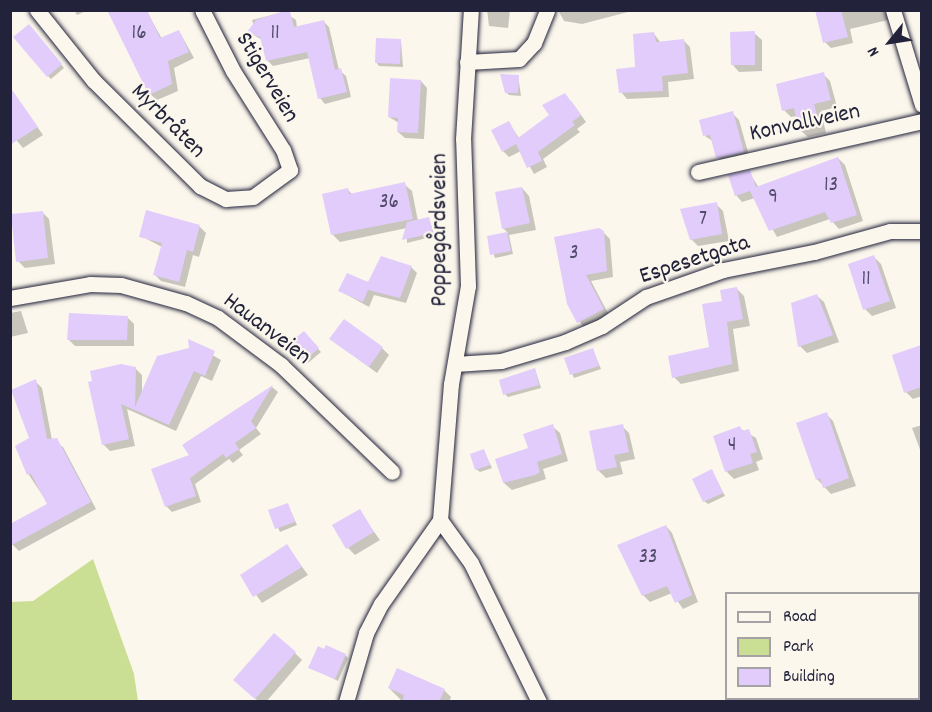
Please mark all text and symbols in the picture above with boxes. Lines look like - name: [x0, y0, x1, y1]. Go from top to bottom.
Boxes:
- north arrow: [860, 12, 920, 72]
- house number: 16: [132, 21, 146, 47]
- house number: 11: [270, 21, 280, 47]
- street label: Stigerveien: [228, 28, 304, 128]
- text: N: [862, 42, 886, 60]
- street label: Myrbråten: [123, 78, 211, 166]
- street label: Konvallveien: [747, 98, 863, 150]
- street label: Poppegårdsveien: [427, 153, 455, 307]
- house number: 13: [824, 173, 838, 199]
- house number: 9: [768, 185, 778, 211]
- house number: 36: [379, 190, 399, 216]
- house number: 7: [699, 207, 707, 233]
- street label: Espesetgata: [636, 230, 754, 292]
- house number: 3: [569, 241, 579, 267]
- house number: 11: [861, 267, 871, 293]
- street label: Hauanveien: [216, 288, 316, 372]
- house number: 4: [728, 433, 736, 459]
- house number: 33: [639, 545, 657, 571]
- legend: [725, 592, 920, 700]
- text: Road: [783, 605, 817, 630]
- text: Park: [783, 635, 814, 660]
- text: Building: [783, 665, 835, 690]

